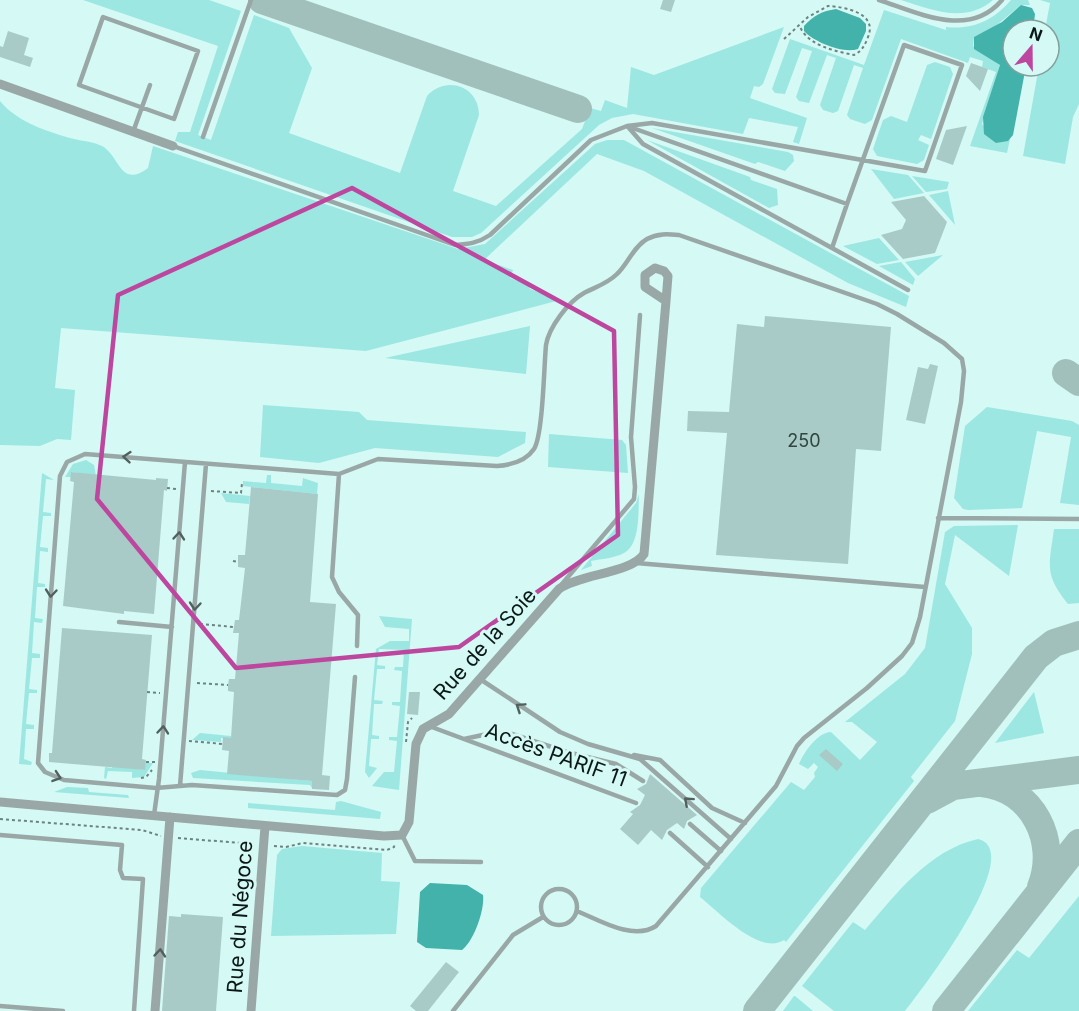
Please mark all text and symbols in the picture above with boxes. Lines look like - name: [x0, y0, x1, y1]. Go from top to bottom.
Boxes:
- north arrow: [1001, 18, 1061, 78]
- text: N: [1027, 22, 1045, 45]
- house number: 250: [787, 430, 821, 451]
- one-way arrow: [122, 451, 131, 464]
- one-way arrow: [172, 531, 185, 540]
- street label: Rue de la Soie: [428, 583, 541, 705]
- one-way arrow: [45, 588, 58, 598]
- one-way arrow: [189, 602, 202, 611]
- one-way arrow: [516, 703, 527, 714]
- street label: Accès PARIF 11: [482, 717, 630, 792]
- one-way arrow: [156, 725, 169, 735]
- one-way arrow: [51, 770, 61, 782]
- one-way arrow: [684, 797, 695, 808]
- street label: Rue du Négoce: [222, 840, 257, 994]
- one-way arrow: [153, 948, 166, 957]

